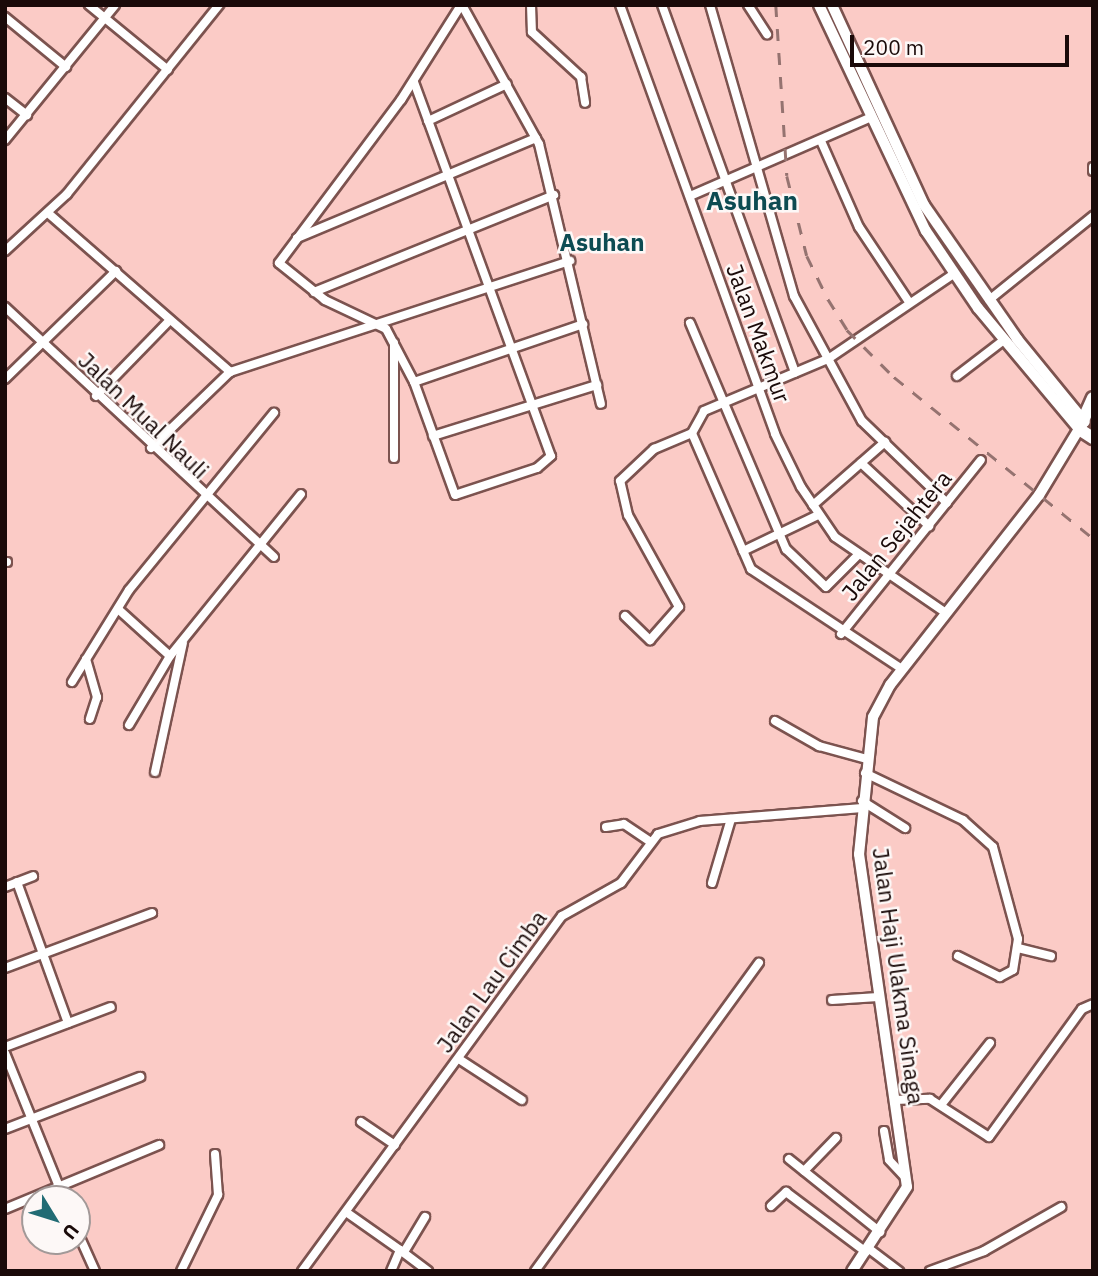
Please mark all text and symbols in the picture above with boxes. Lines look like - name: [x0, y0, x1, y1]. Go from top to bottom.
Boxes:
- scale bar: [853, 21, 1072, 65]
- text: 200 m: [863, 33, 924, 61]
- district label: Asuhan: [706, 185, 798, 217]
- district label: Asuhan: [559, 229, 645, 257]
- street label: Jalan Makmur: [721, 260, 797, 406]
- street label: Jalan Mual Nauli: [73, 346, 215, 484]
- street label: Jalan Sejahtera: [835, 464, 957, 606]
- street label: Jalan Haji Ulakma Sinaga: [867, 846, 931, 1106]
- street label: Jalan Lau Cimba: [430, 905, 552, 1057]
- north arrow: [21, 1185, 91, 1255]
- text: U: [57, 1219, 84, 1244]

